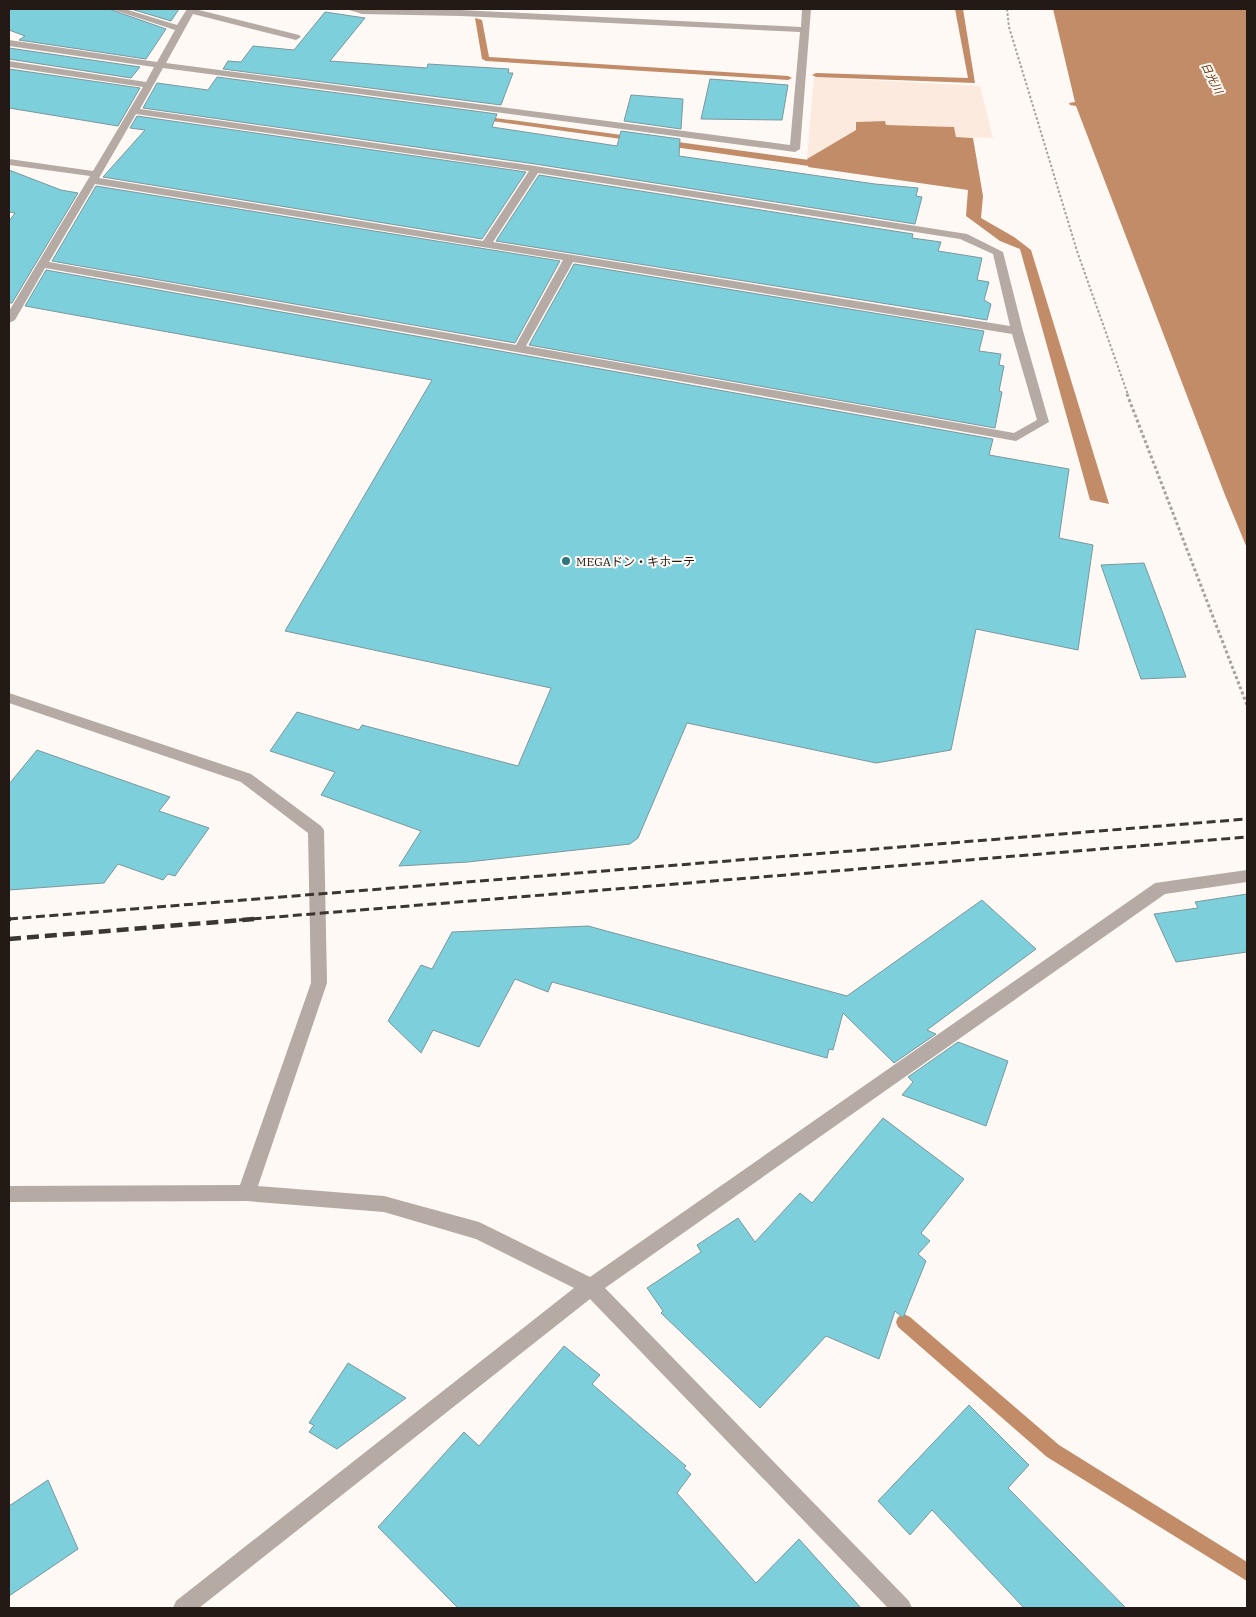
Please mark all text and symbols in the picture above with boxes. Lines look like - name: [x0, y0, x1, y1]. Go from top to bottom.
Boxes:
- water label: 日光川: [1198, 60, 1226, 97]
- place label: MEGAドン・キホーテ: [576, 554, 695, 569]
- marker: MEGAドン・キホーテ: [560, 555, 572, 567]

